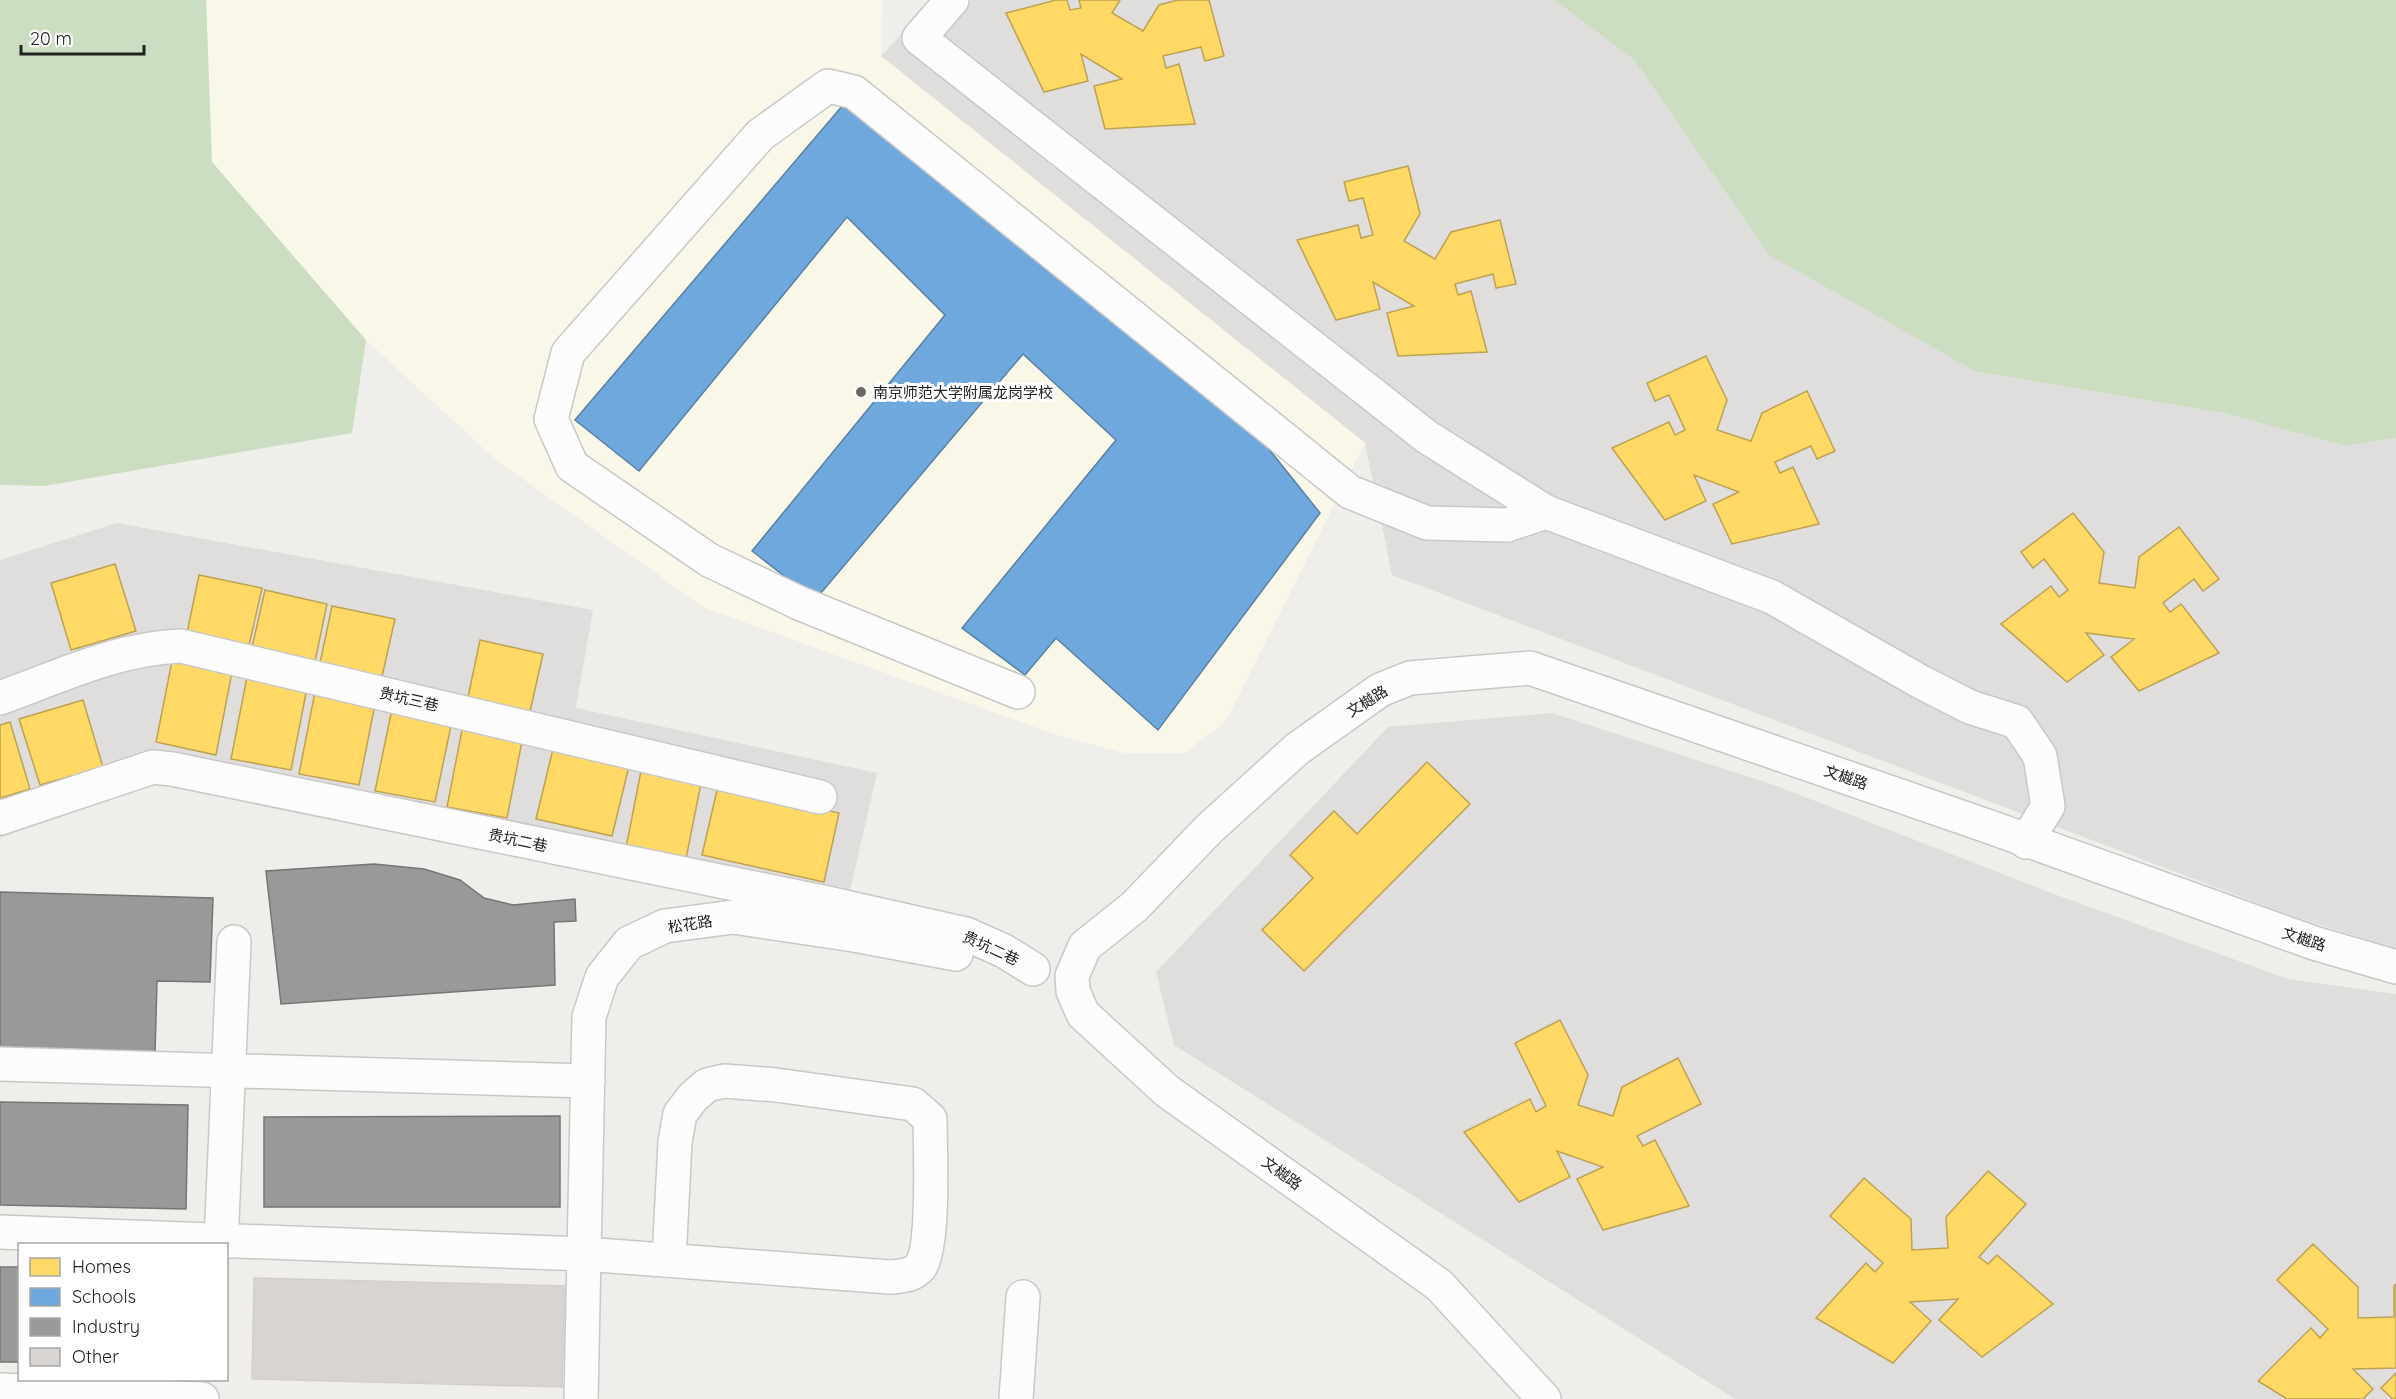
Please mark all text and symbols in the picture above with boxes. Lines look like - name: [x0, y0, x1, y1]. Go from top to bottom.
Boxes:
- scale bar: [21, 18, 144, 56]
- text: 20 m: [30, 27, 72, 50]
- place label: 南京师范大学附属龙岗学校: [873, 383, 1053, 402]
- marker: 南京师范大学附属龙岗学校: [854, 385, 868, 399]
- street label: 文樾路: [1343, 681, 1391, 721]
- street label: 贵坑三巷: [378, 683, 440, 715]
- street label: 文樾路: [1822, 761, 1870, 793]
- street label: 贵坑二巷: [487, 824, 549, 856]
- street label: 松花路: [666, 911, 714, 937]
- street label: 文樾路: [2280, 923, 2328, 955]
- street label: 贵坑二巷: [960, 927, 1022, 969]
- street label: 文樾路: [1258, 1152, 1306, 1194]
- legend: [18, 1243, 228, 1381]
- text: Homes: [72, 1255, 131, 1278]
- text: Schools: [72, 1285, 136, 1308]
- text: Industry: [72, 1315, 140, 1338]
- text: Other: [72, 1345, 119, 1368]

